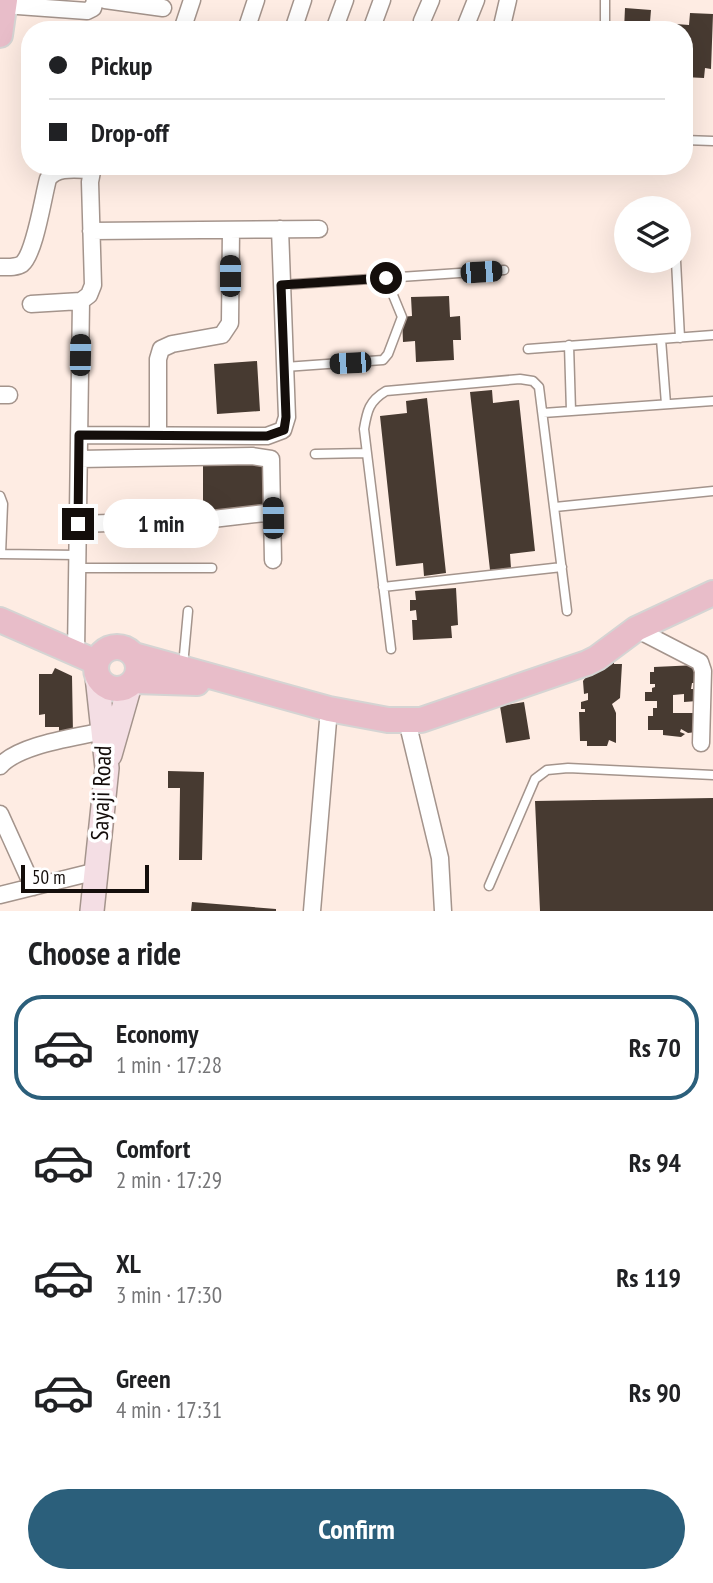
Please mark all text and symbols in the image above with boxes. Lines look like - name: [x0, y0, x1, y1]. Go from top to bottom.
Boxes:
- text: Pickup: [91, 49, 152, 82]
- text: Drop-off: [91, 116, 169, 149]
- map controls: [614, 196, 691, 273]
- button: layers: [614, 196, 691, 273]
- car: [220, 255, 241, 297]
- car: [460, 260, 503, 284]
- route start: [370, 262, 402, 294]
- car: [70, 334, 91, 376]
- car: [329, 351, 372, 375]
- car: [263, 497, 284, 539]
- callout: 1 min: [102, 500, 218, 548]
- route end: [62, 508, 94, 540]
- text: 1 min: [138, 509, 184, 538]
- street label: Sayaji Road: [84, 745, 118, 841]
- scale bar: [21, 862, 149, 894]
- text: 50 m: [32, 865, 66, 889]
- text: Choose a ride: [28, 932, 181, 974]
- icon: car: [32, 1016, 95, 1079]
- text: Economy: [116, 1017, 198, 1050]
- text: Rs 70: [629, 1031, 681, 1064]
- text: 1 min · 17:28: [116, 1050, 222, 1079]
- icon: car: [32, 1131, 95, 1194]
- text: Comfort: [116, 1132, 190, 1165]
- text: Rs 94: [629, 1146, 681, 1179]
- text: 2 min · 17:29: [116, 1165, 222, 1194]
- icon: car: [32, 1246, 95, 1309]
- text: XL: [116, 1247, 141, 1280]
- text: Rs 119: [616, 1261, 681, 1294]
- text: 3 min · 17:30: [116, 1280, 222, 1309]
- icon: car: [32, 1361, 95, 1424]
- text: Green: [116, 1362, 171, 1395]
- text: Rs 90: [629, 1376, 681, 1409]
- text: 4 min · 17:31: [116, 1395, 222, 1424]
- button: Confirm: [28, 1489, 685, 1569]

